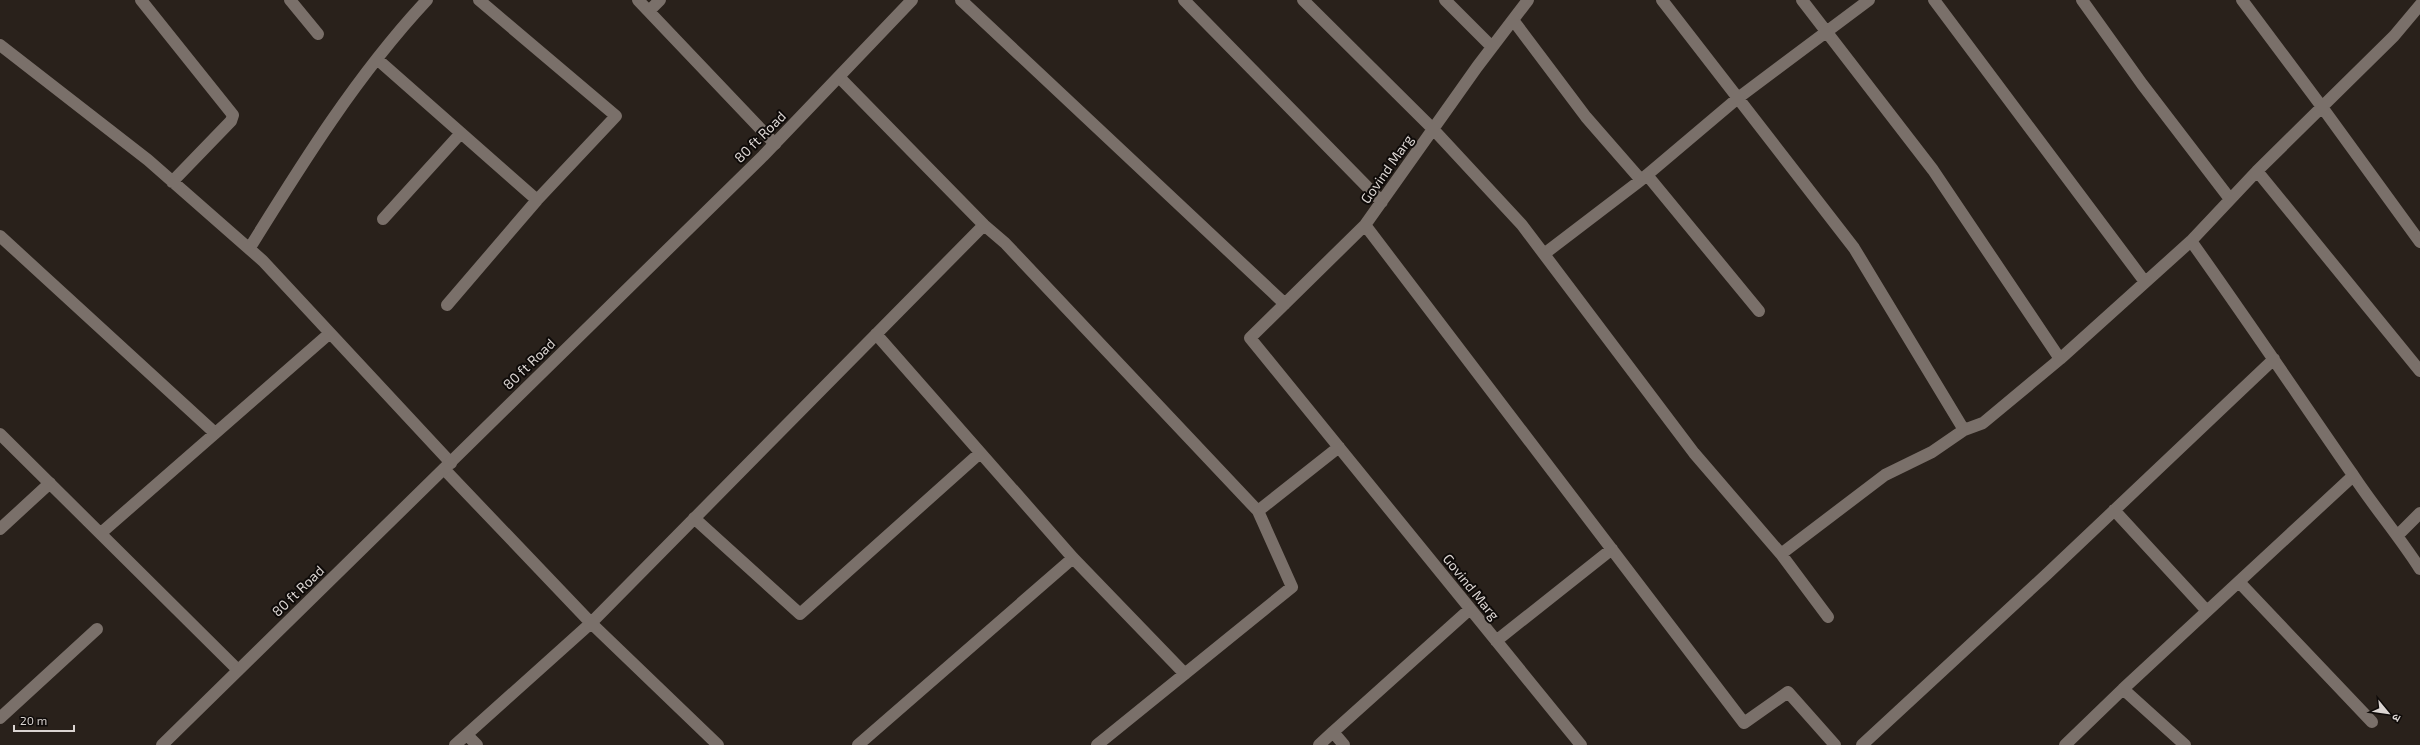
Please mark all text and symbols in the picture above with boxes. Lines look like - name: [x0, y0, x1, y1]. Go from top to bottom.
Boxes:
- street label: 80 ft Road: [730, 107, 789, 166]
- street label: Govind Marg: [1357, 131, 1417, 206]
- street label: 80 ft Road: [499, 335, 558, 393]
- street label: Govind Marg: [1440, 550, 1503, 623]
- street label: 80 ft Road: [268, 562, 327, 620]
- north arrow: [2368, 693, 2408, 733]
- scale bar: [14, 707, 74, 733]
- text: उ: [2390, 712, 2404, 725]
- text: 20 m: [20, 713, 47, 727]

